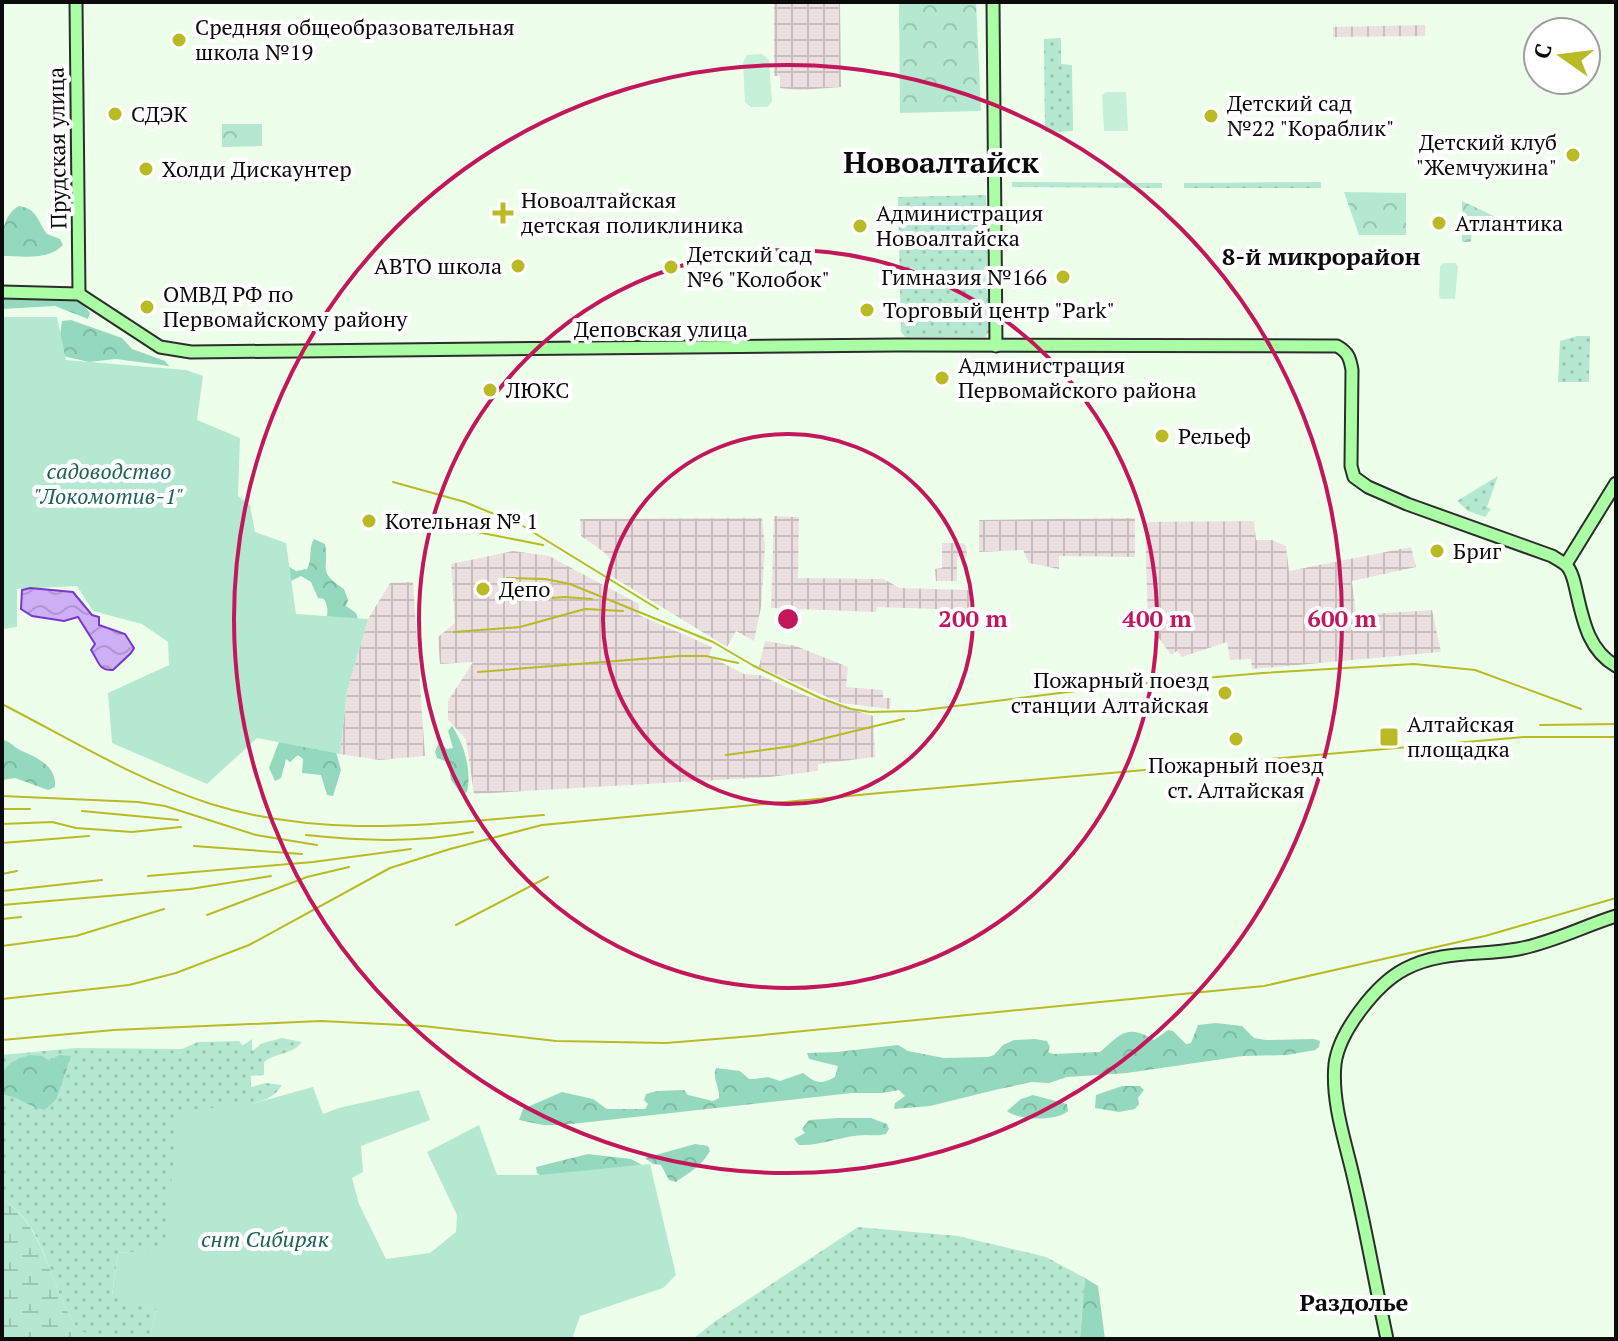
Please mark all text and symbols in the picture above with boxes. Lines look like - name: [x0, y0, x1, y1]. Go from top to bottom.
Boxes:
- place label: Средняя общеобразовательная школа №19: [195, 12, 515, 66]
- north arrow: [1522, 16, 1602, 96]
- marker: Средняя общеобразовательная школа №19: [170, 31, 188, 49]
- text: С: [1526, 41, 1558, 62]
- street label: Прудская улица: [41, 67, 72, 229]
- place label: Детский сад №22 "Кораблик": [1227, 88, 1394, 142]
- place label: СДЭК: [131, 99, 188, 128]
- marker: СДЭК: [106, 105, 124, 123]
- marker: Детский сад №22 "Кораблик": [1202, 107, 1220, 125]
- place label: Детский клуб "Жемчужина": [1416, 127, 1557, 181]
- district label: Новоалтайск: [843, 142, 1039, 182]
- marker: Детский клуб "Жемчужина": [1564, 146, 1582, 164]
- place label: Холди Дискаунтер: [162, 154, 352, 183]
- marker: Холди Дискаунтер: [137, 160, 155, 178]
- place label: Новоалтайская детская поликлиника: [521, 185, 744, 239]
- place label: Администрация Новоалтайска: [876, 198, 1043, 252]
- marker: Новоалтайская детская поликлиника: [492, 202, 514, 224]
- place label: Атлантика: [1455, 208, 1563, 237]
- marker: Атлантика: [1430, 214, 1448, 232]
- marker: Администрация Новоалтайска: [851, 217, 869, 235]
- place label: Детский сад №6 "Колобок": [687, 239, 830, 293]
- district label: 8-й микрорайон: [1222, 240, 1420, 272]
- place label: АВТО школа: [374, 251, 502, 280]
- marker: АВТО школа: [509, 257, 527, 275]
- marker: Детский сад №6 "Колобок": [662, 258, 680, 276]
- place label: Гимназия №166: [881, 262, 1047, 291]
- marker: Гимназия №166: [1054, 268, 1072, 286]
- place label: ОМВД РФ по Первомайскому району: [163, 279, 408, 333]
- place label: Торговый центр "Park": [883, 295, 1115, 324]
- marker: ОМВД РФ по Первомайскому району: [138, 298, 156, 316]
- marker: Торговый центр "Park": [858, 301, 876, 319]
- street label: Деповская улица: [574, 314, 748, 343]
- place label: Администрация Первомайского района: [958, 350, 1197, 404]
- marker: Администрация Первомайского района: [933, 369, 951, 387]
- place label: ЛЮКС: [505, 375, 569, 404]
- marker: ЛЮКС: [481, 381, 499, 399]
- place label: Рельеф: [1178, 421, 1251, 450]
- marker: Рельеф: [1153, 427, 1171, 445]
- park label: садоводство "Локомотив-1": [34, 456, 184, 510]
- place label: Котельная № 1: [385, 506, 538, 535]
- marker: Котельная № 1: [360, 512, 378, 530]
- place label: Бриг: [1453, 536, 1502, 565]
- marker: Бриг: [1428, 542, 1446, 560]
- place label: Депо: [499, 574, 550, 603]
- marker: Депо: [474, 580, 492, 598]
- text: 200 m: [938, 602, 1008, 634]
- text: 400 m: [1122, 602, 1192, 634]
- text: 600 m: [1307, 602, 1377, 634]
- centre of rings: [774, 605, 802, 633]
- place label: Пожарный поезд станции Алтайская: [1011, 665, 1209, 719]
- marker: Пожарный поезд станции Алтайская: [1216, 684, 1234, 702]
- place label: Алтайская площадка: [1407, 709, 1514, 763]
- marker: Алтайская площадка: [1378, 726, 1400, 748]
- marker: Пожарный поезд ст. Алтайская: [1227, 730, 1245, 748]
- place label: Пожарный поезд ст. Алтайская: [1148, 750, 1324, 804]
- park label: снт Сибиряк: [201, 1224, 329, 1253]
- district label: Раздолье: [1300, 1286, 1409, 1318]

